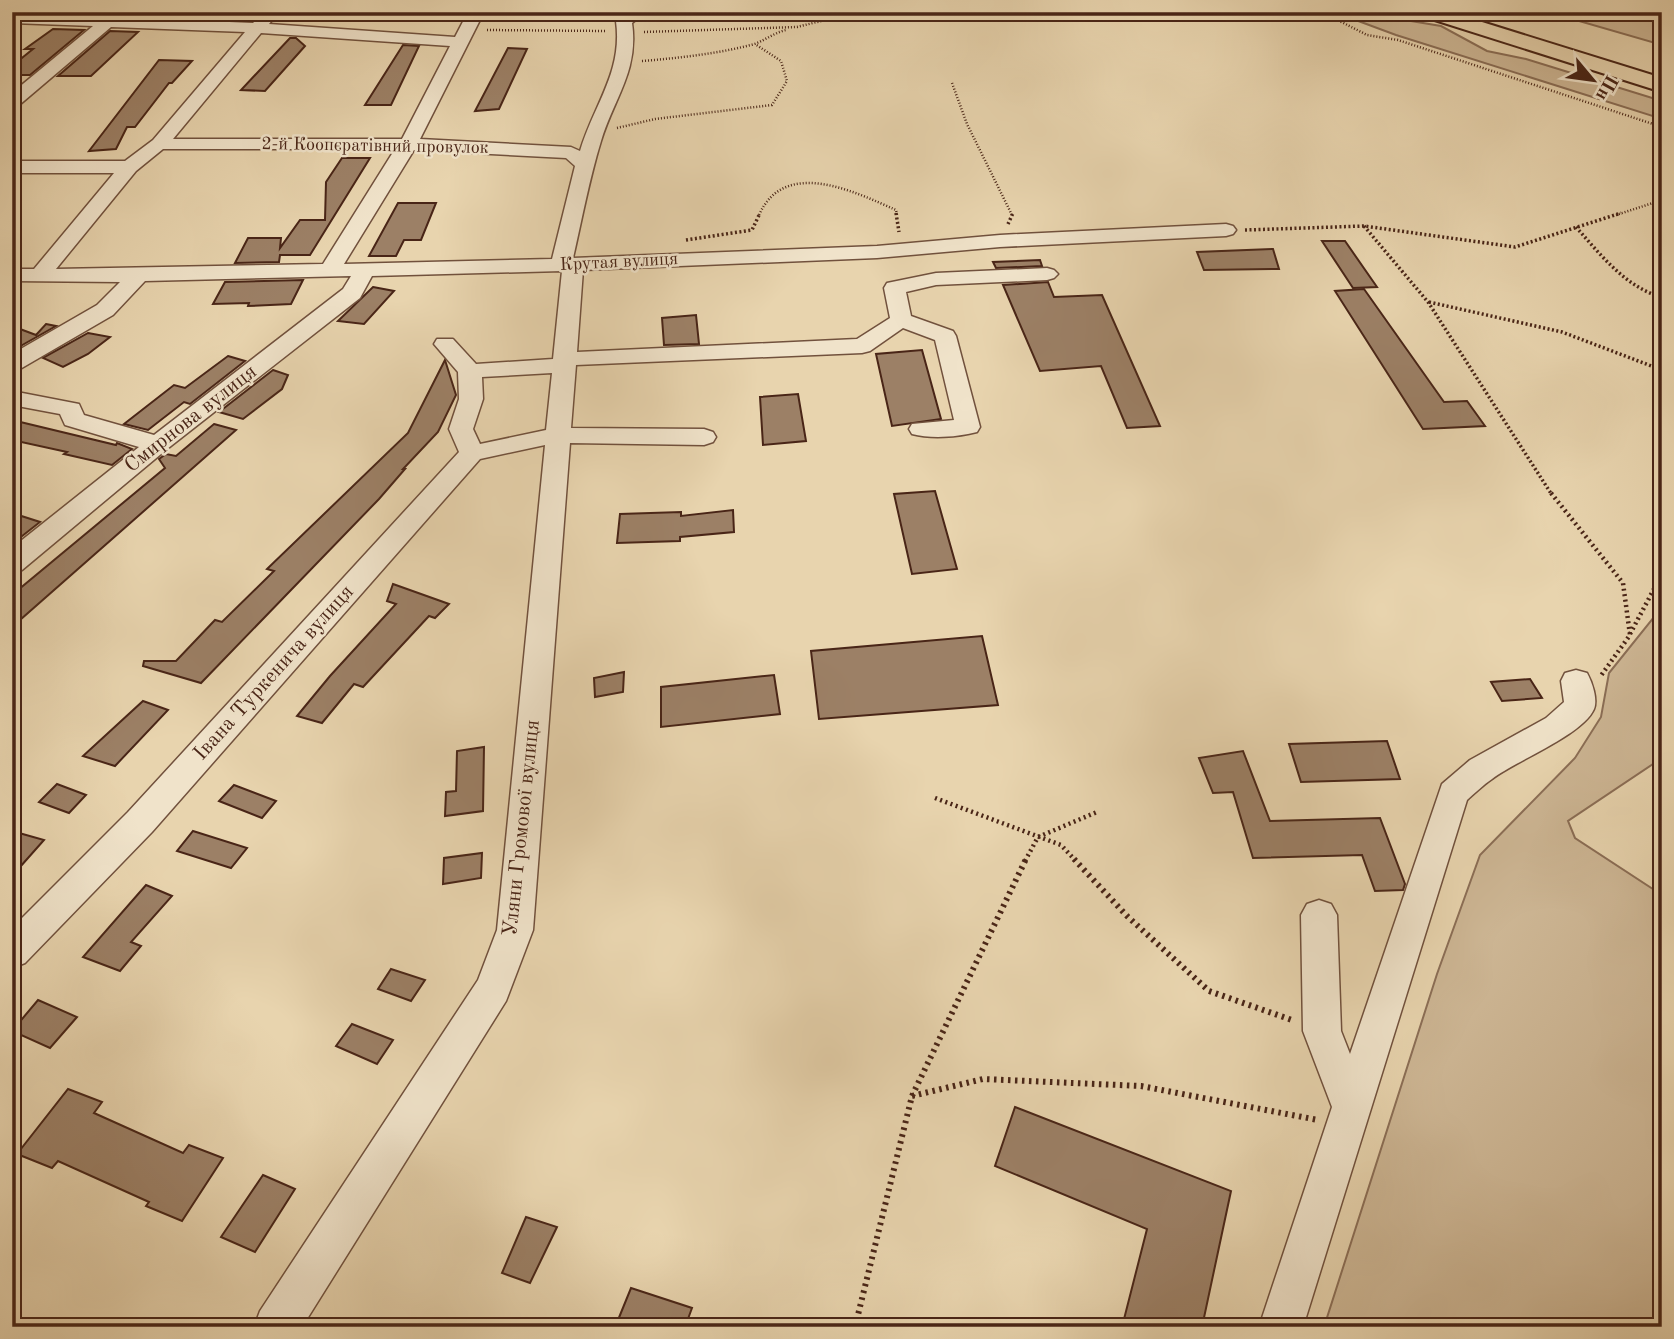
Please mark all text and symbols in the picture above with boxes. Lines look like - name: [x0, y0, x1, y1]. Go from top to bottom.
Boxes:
- north arrow: [1558, 46, 1628, 116]
- text: Пн: [1591, 71, 1620, 103]
- street label: 2-й Коопєратівний провулок: [261, 135, 489, 157]
- street label: Крутая вулиця: [559, 250, 679, 274]
- street label: Смирнова вулиця: [121, 361, 261, 477]
- street label: Івана Туркенича вулиця: [190, 581, 358, 765]
- street label: Уляни Громової вулиця: [500, 719, 544, 937]

